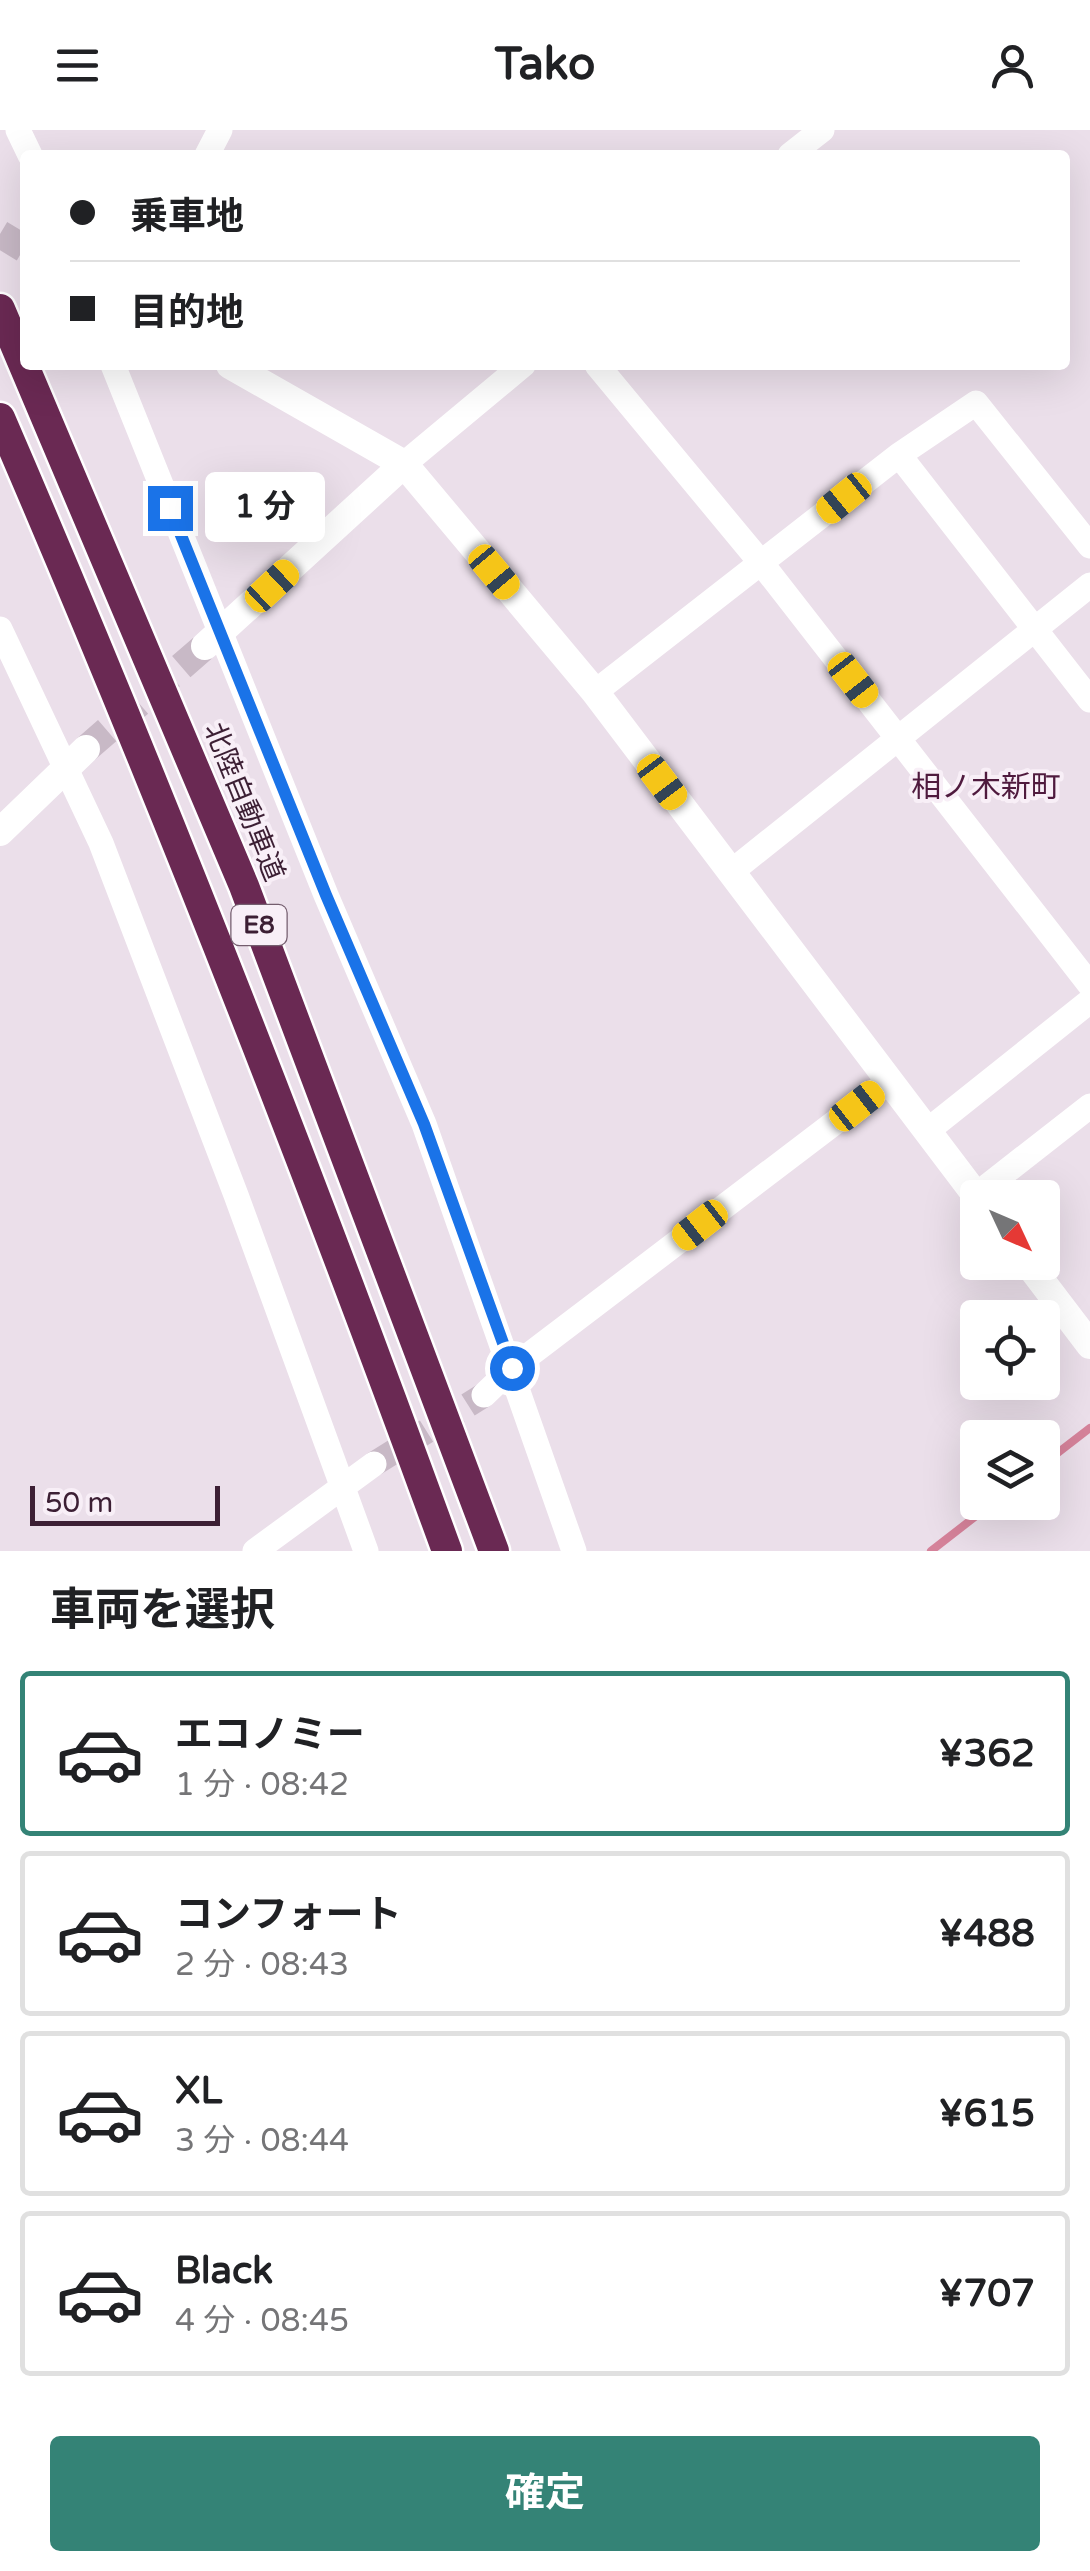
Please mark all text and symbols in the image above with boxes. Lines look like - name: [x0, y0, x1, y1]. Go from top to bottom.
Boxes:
- icon: menu: [50, 38, 105, 93]
- text: Tako: [495, 38, 595, 92]
- icon: person: [985, 38, 1040, 93]
- text: 乗車地: [130, 194, 244, 240]
- text: 目的地: [130, 290, 244, 336]
- car: [811, 467, 877, 529]
- callout: 1 分: [205, 473, 325, 543]
- route end: [148, 486, 193, 531]
- text: 1 分: [235, 488, 295, 526]
- car: [463, 539, 525, 605]
- car: [240, 555, 304, 617]
- car: [823, 647, 883, 713]
- street label: 北陸自動車道: [197, 718, 291, 886]
- car: [632, 749, 692, 815]
- district label: 相ノ木新町: [911, 769, 1061, 806]
- road number: E8: [232, 905, 286, 945]
- car: [824, 1076, 890, 1136]
- north arrow: [960, 1180, 1060, 1280]
- map controls: [960, 1180, 1060, 1520]
- car: [667, 1195, 733, 1255]
- button: locate: [960, 1300, 1060, 1400]
- route start: [490, 1346, 535, 1391]
- button: layers: [960, 1420, 1060, 1520]
- scale bar: [30, 1481, 220, 1526]
- text: 50 m: [45, 1486, 113, 1520]
- text: 車両を選択: [50, 1584, 275, 1638]
- icon: car: [55, 1709, 145, 1799]
- text: エコノミー: [175, 1712, 365, 1758]
- text: ¥362: [938, 1731, 1035, 1777]
- text: 1 分 · 08:42: [175, 1766, 349, 1804]
- icon: car: [55, 1889, 145, 1979]
- text: コンフォート: [175, 1892, 402, 1938]
- text: ¥488: [938, 1911, 1035, 1957]
- text: 2 分 · 08:43: [175, 1946, 349, 1984]
- text: XL: [175, 2068, 222, 2114]
- icon: car: [55, 2069, 145, 2159]
- text: ¥615: [938, 2091, 1035, 2137]
- text: 3 分 · 08:44: [175, 2122, 349, 2160]
- text: Black: [175, 2248, 273, 2294]
- icon: car: [55, 2249, 145, 2339]
- text: ¥707: [938, 2271, 1035, 2317]
- text: 4 分 · 08:45: [175, 2302, 349, 2340]
- button: 確定: [50, 2436, 1040, 2551]

